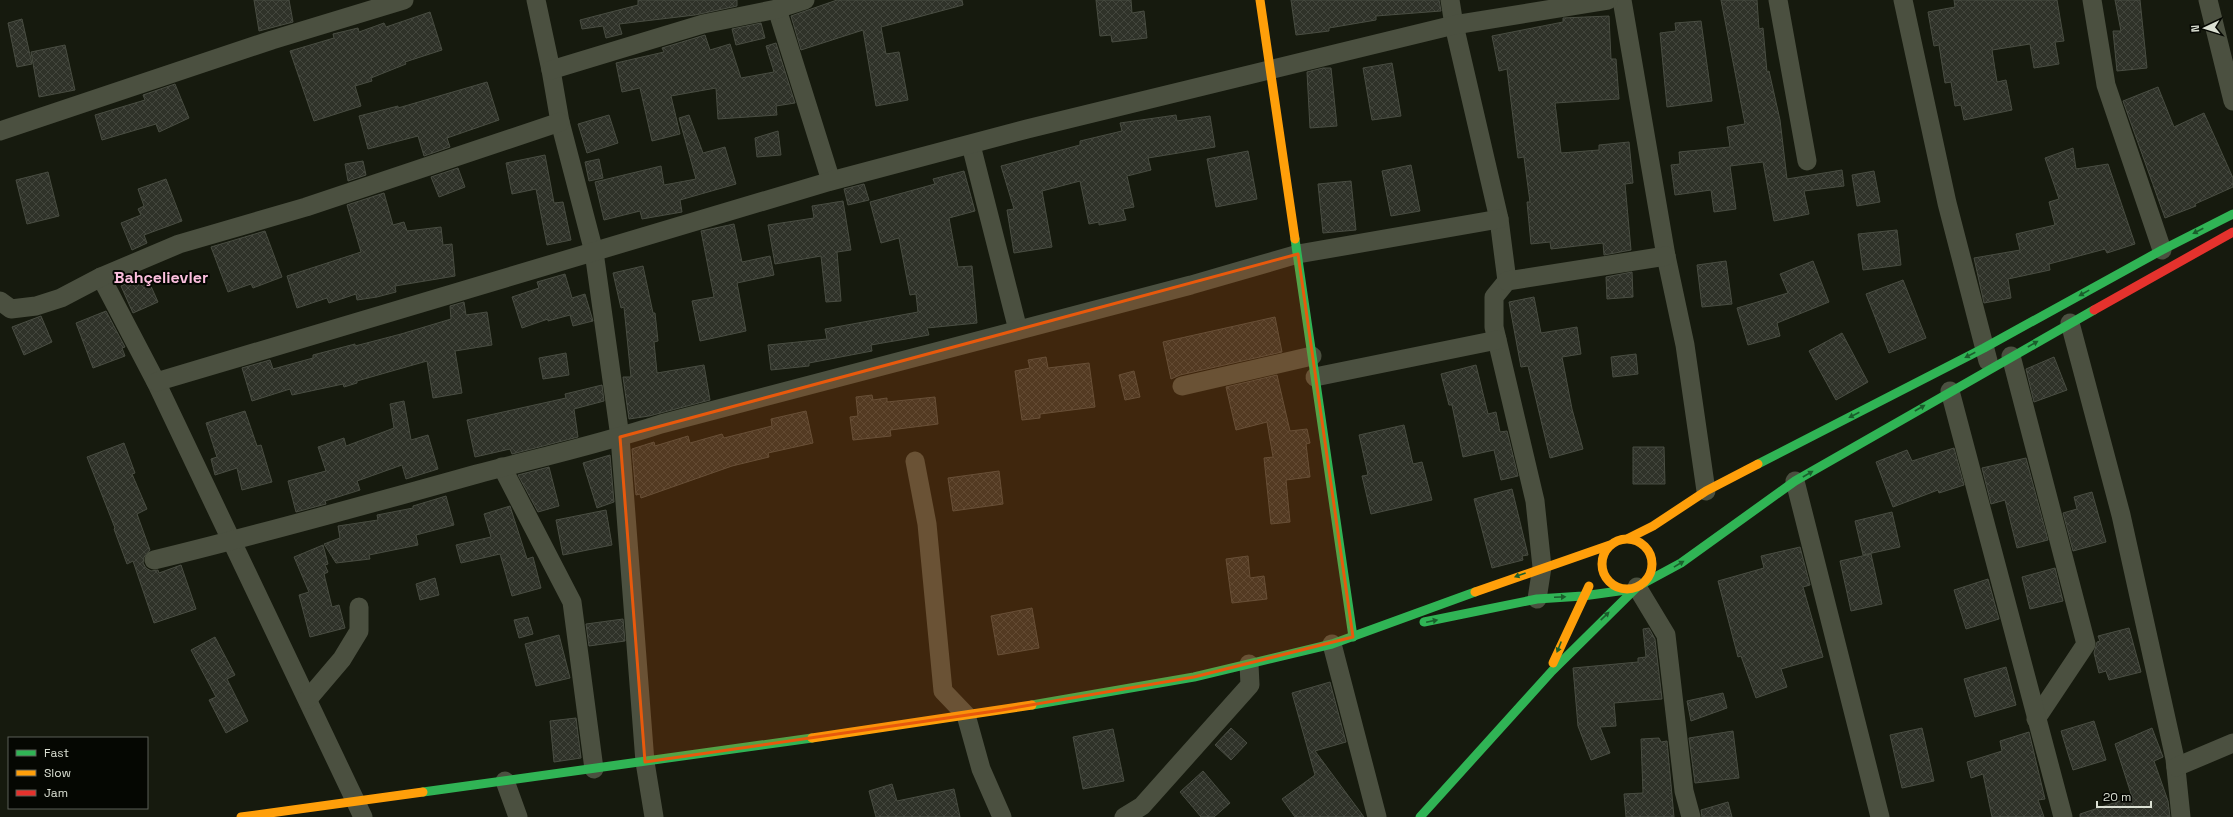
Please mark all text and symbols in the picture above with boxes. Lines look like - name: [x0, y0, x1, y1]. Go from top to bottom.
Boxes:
- north arrow: [2185, 8, 2225, 48]
- text: N: [2188, 25, 2202, 33]
- one-way arrow: [2193, 228, 2204, 235]
- district label: Bahçelievler: [114, 267, 208, 288]
- one-way arrow: [2078, 290, 2090, 296]
- one-way arrow: [2027, 340, 2039, 347]
- one-way arrow: [1964, 352, 1975, 358]
- one-way arrow: [1914, 405, 1926, 412]
- one-way arrow: [1848, 412, 1860, 418]
- one-way arrow: [1802, 470, 1814, 477]
- one-way arrow: [1674, 560, 1684, 568]
- one-way arrow: [1514, 573, 1526, 579]
- one-way arrow: [1554, 594, 1567, 600]
- one-way arrow: [1600, 611, 1610, 621]
- one-way arrow: [1426, 617, 1438, 623]
- one-way arrow: [1556, 642, 1562, 653]
- legend: [8, 737, 148, 809]
- text: Fast: [44, 745, 69, 761]
- text: Slow: [44, 765, 71, 781]
- scale bar: [2097, 783, 2151, 809]
- text: Jam: [44, 785, 68, 801]
- text: 20 m: [2103, 789, 2131, 805]

